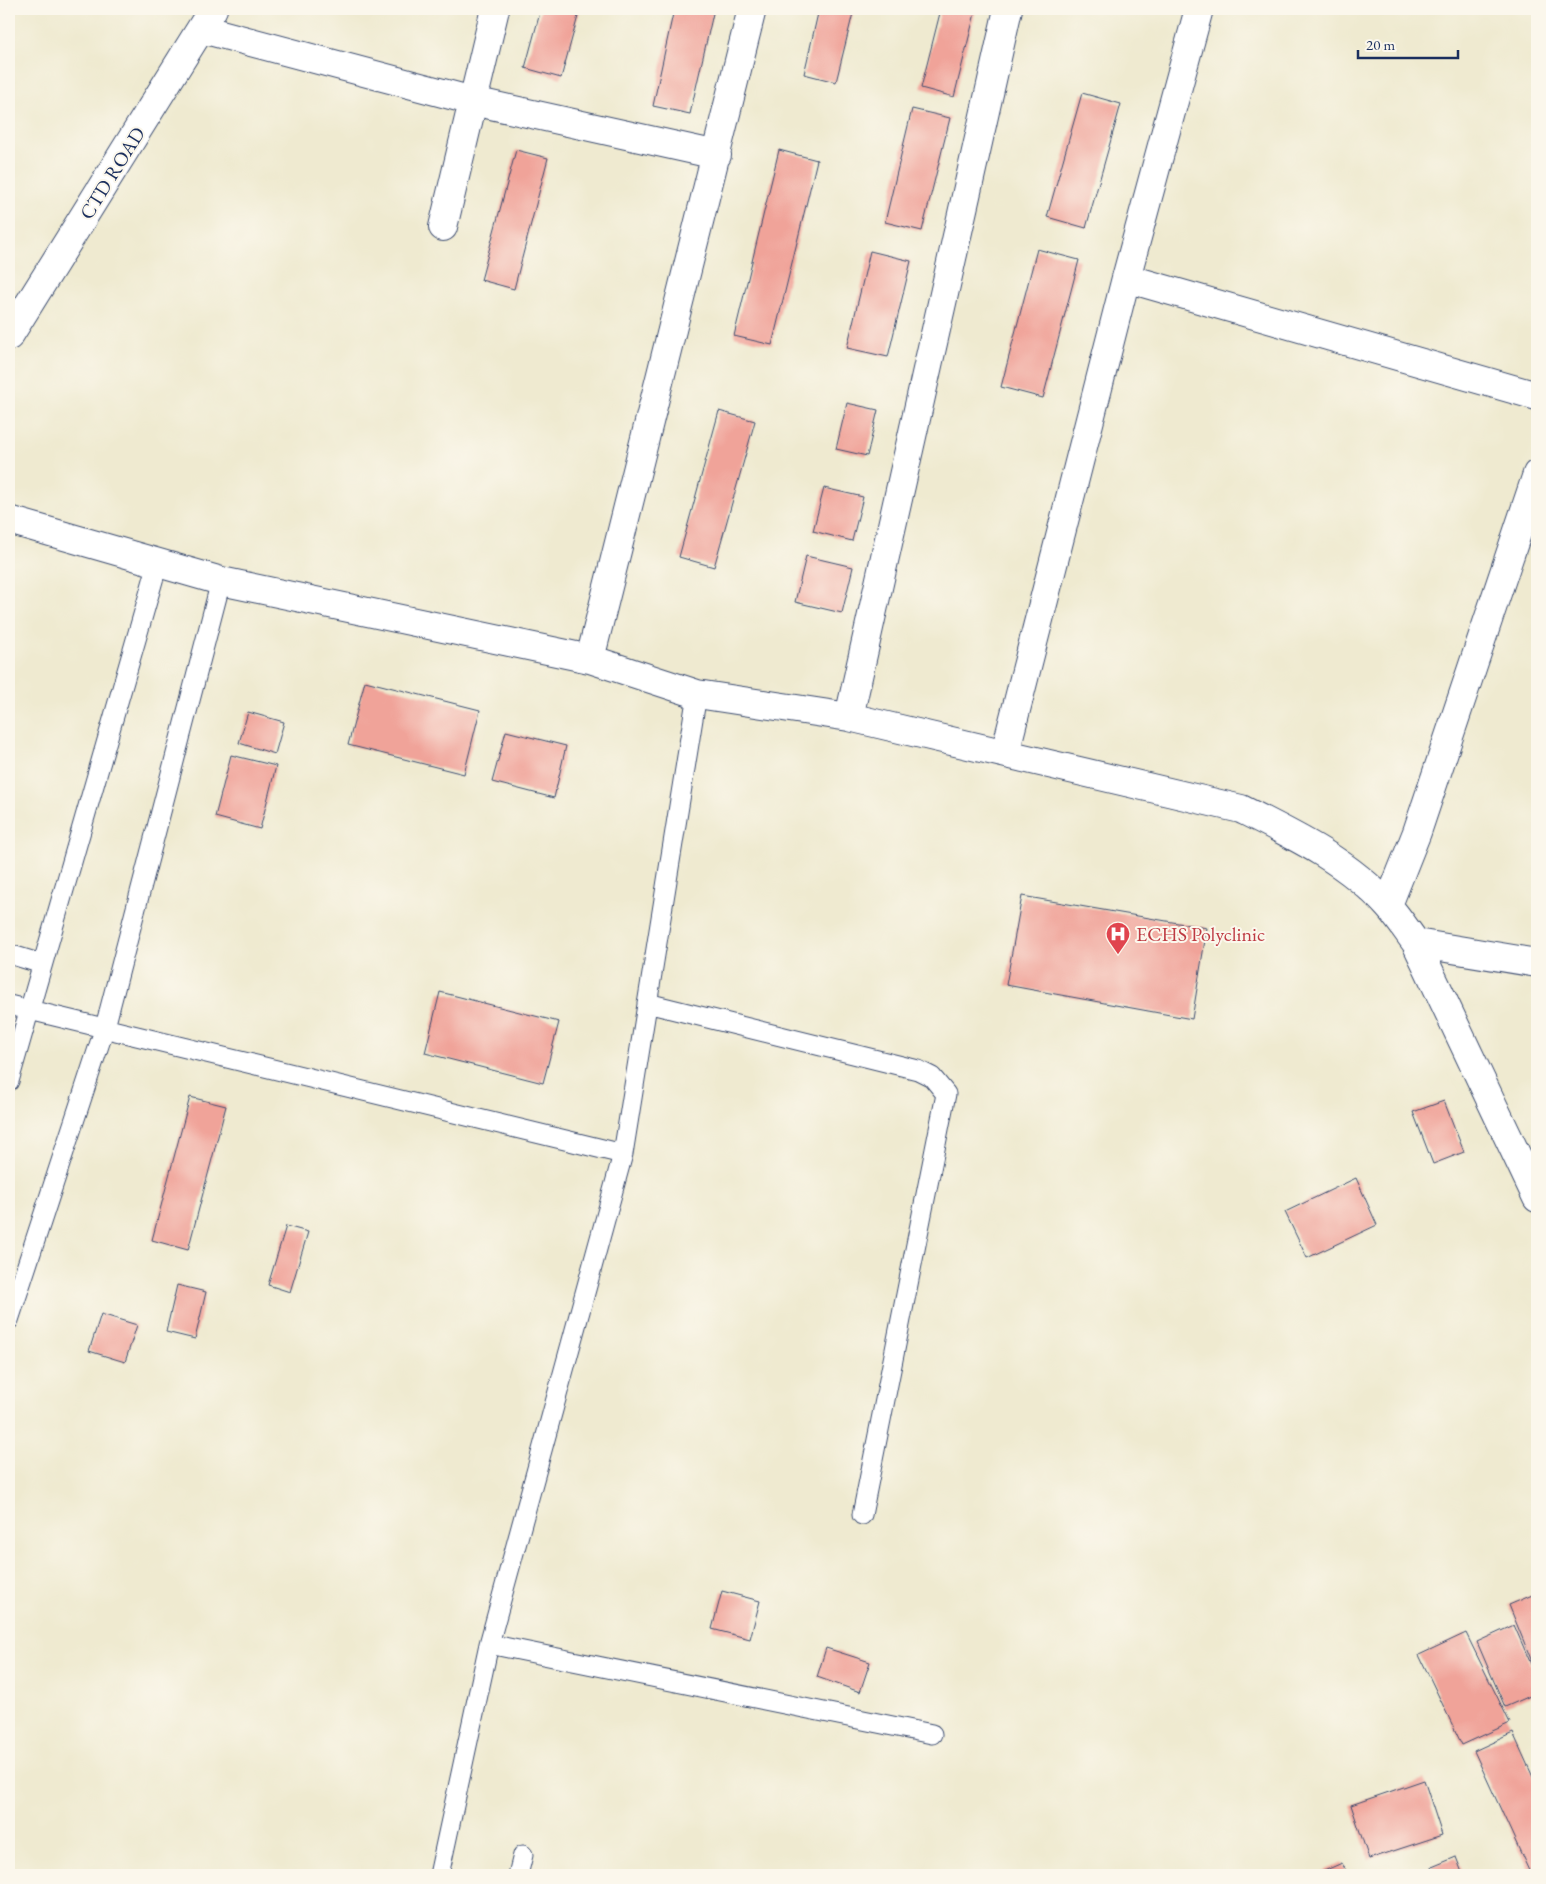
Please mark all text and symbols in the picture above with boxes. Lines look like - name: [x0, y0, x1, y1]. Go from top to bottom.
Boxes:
- scale bar: [1358, 28, 1458, 60]
- text: 20 m: [1366, 35, 1395, 54]
- street label: CTD ROAD: [73, 122, 151, 224]
- hospital icon: ECHS Polyclinic: [1105, 921, 1131, 955]
- place label: ECHS Polyclinic: [1136, 921, 1265, 947]

